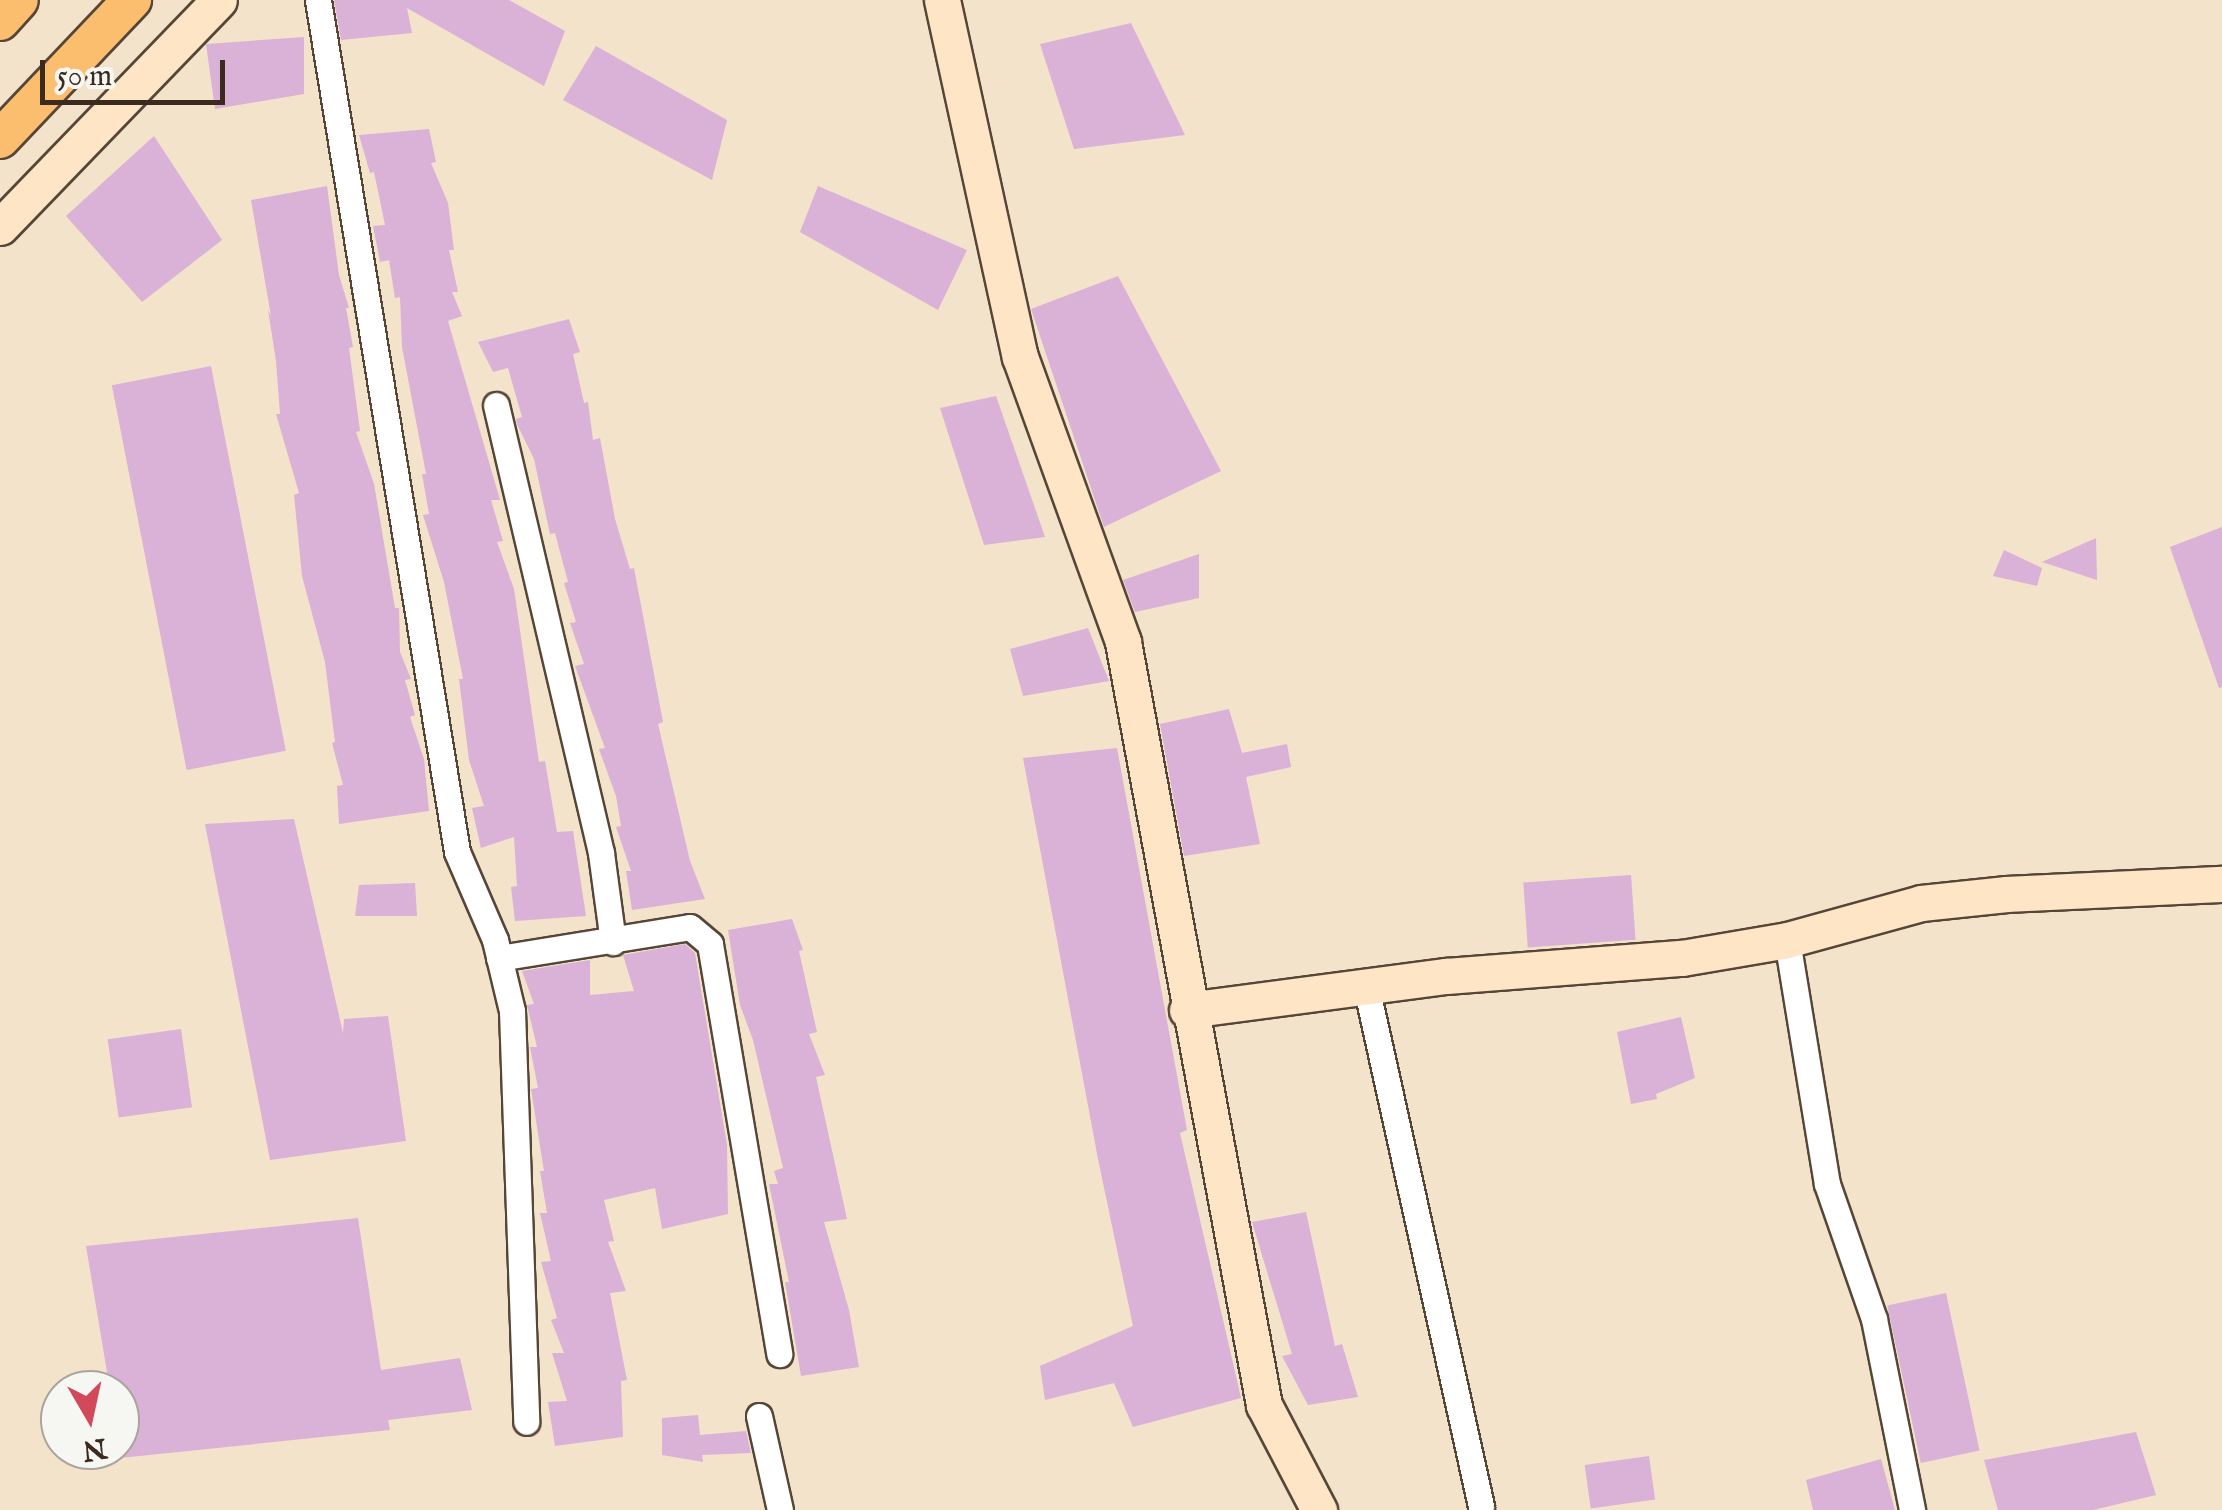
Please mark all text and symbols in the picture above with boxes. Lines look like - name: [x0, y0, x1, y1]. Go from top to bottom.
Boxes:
- scale bar: [45, 40, 230, 102]
- text: 50 m: [57, 58, 112, 96]
- north arrow: [40, 1370, 140, 1470]
- text: N: [80, 1429, 109, 1467]

